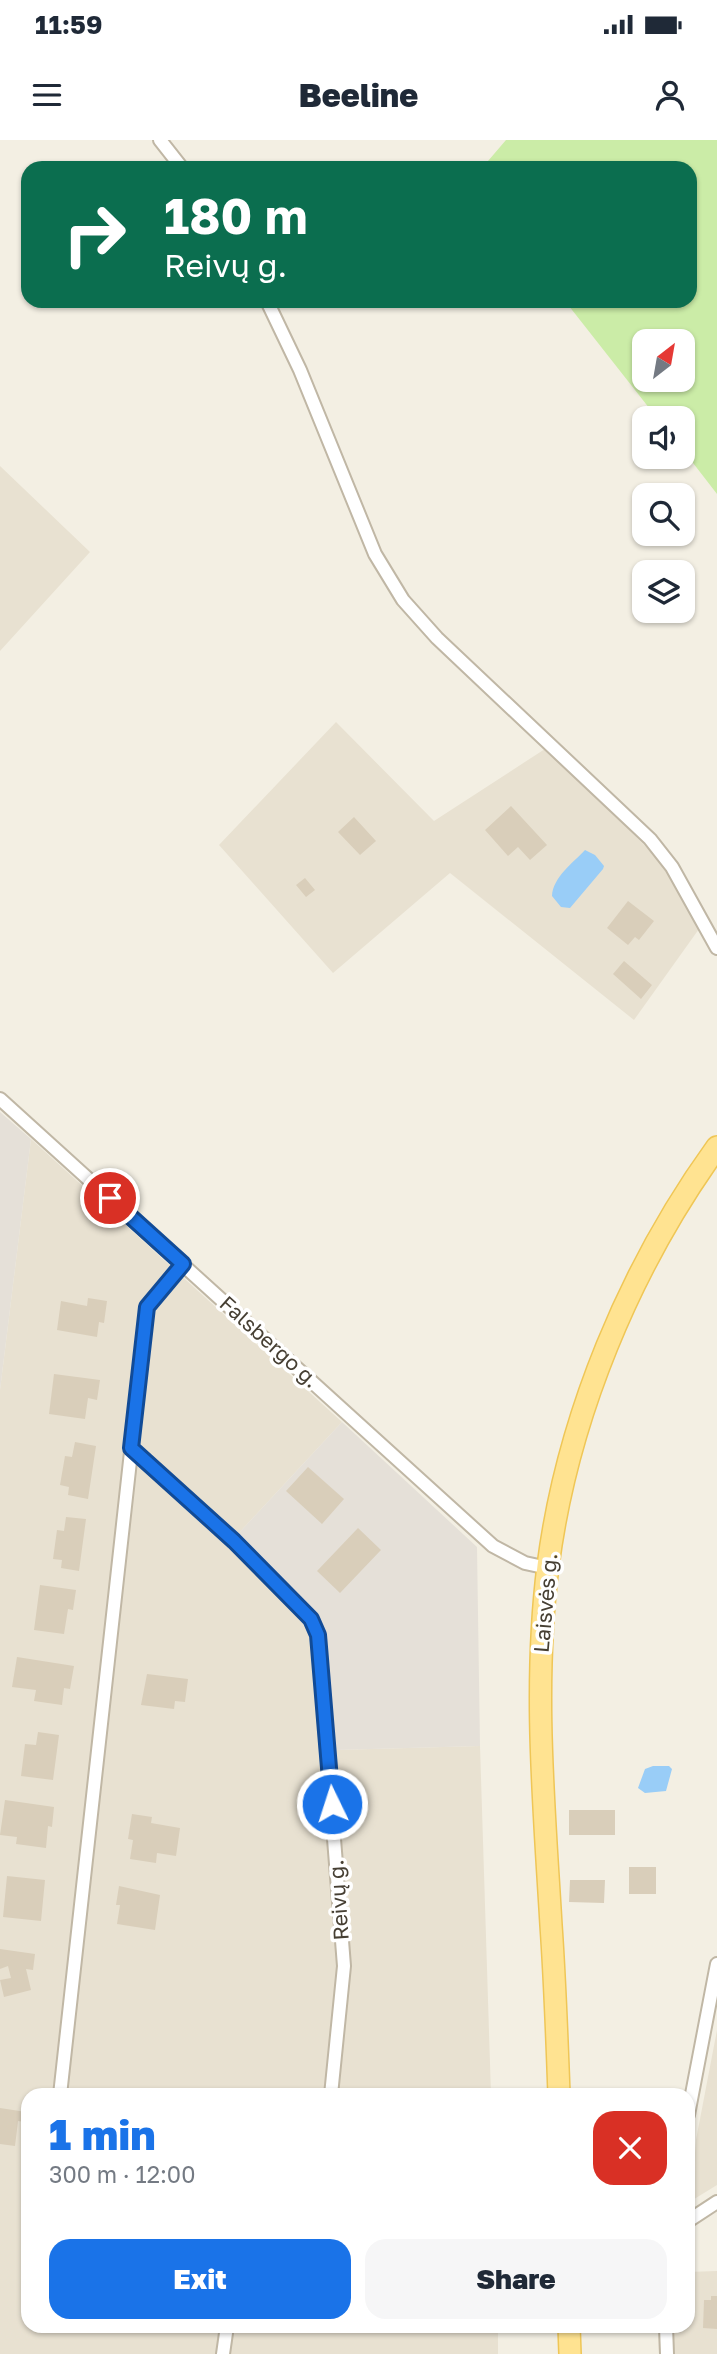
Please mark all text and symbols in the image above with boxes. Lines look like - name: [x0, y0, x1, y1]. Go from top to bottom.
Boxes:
- text: 11:59: [35, 9, 102, 40]
- icon: menu: [28, 76, 66, 114]
- text: Beeline: [299, 76, 418, 114]
- icon: person: [651, 76, 689, 114]
- text: 180 m: [164, 186, 308, 245]
- icon: right: [49, 189, 140, 280]
- text: Reivų g.: [164, 246, 287, 284]
- north arrow: [632, 329, 695, 392]
- map controls: [632, 329, 695, 623]
- button: sound: [632, 406, 695, 469]
- button: search: [632, 483, 695, 546]
- button: layers: [632, 560, 695, 623]
- pin: [80, 1168, 140, 1228]
- icon: arrive: [91, 1179, 129, 1217]
- street label: Falsbergo g.: [215, 1290, 325, 1393]
- street label: Laisvės g.: [528, 1552, 562, 1654]
- position arrow: [295, 1767, 369, 1841]
- street label: Reivų g.: [322, 1859, 354, 1941]
- text: 1 min: [49, 2109, 156, 2159]
- button: close: [593, 2111, 667, 2185]
- text: 300 m · 12:00: [49, 2160, 195, 2188]
- button: Exit: [49, 2239, 351, 2319]
- button: Share: [365, 2239, 667, 2319]

